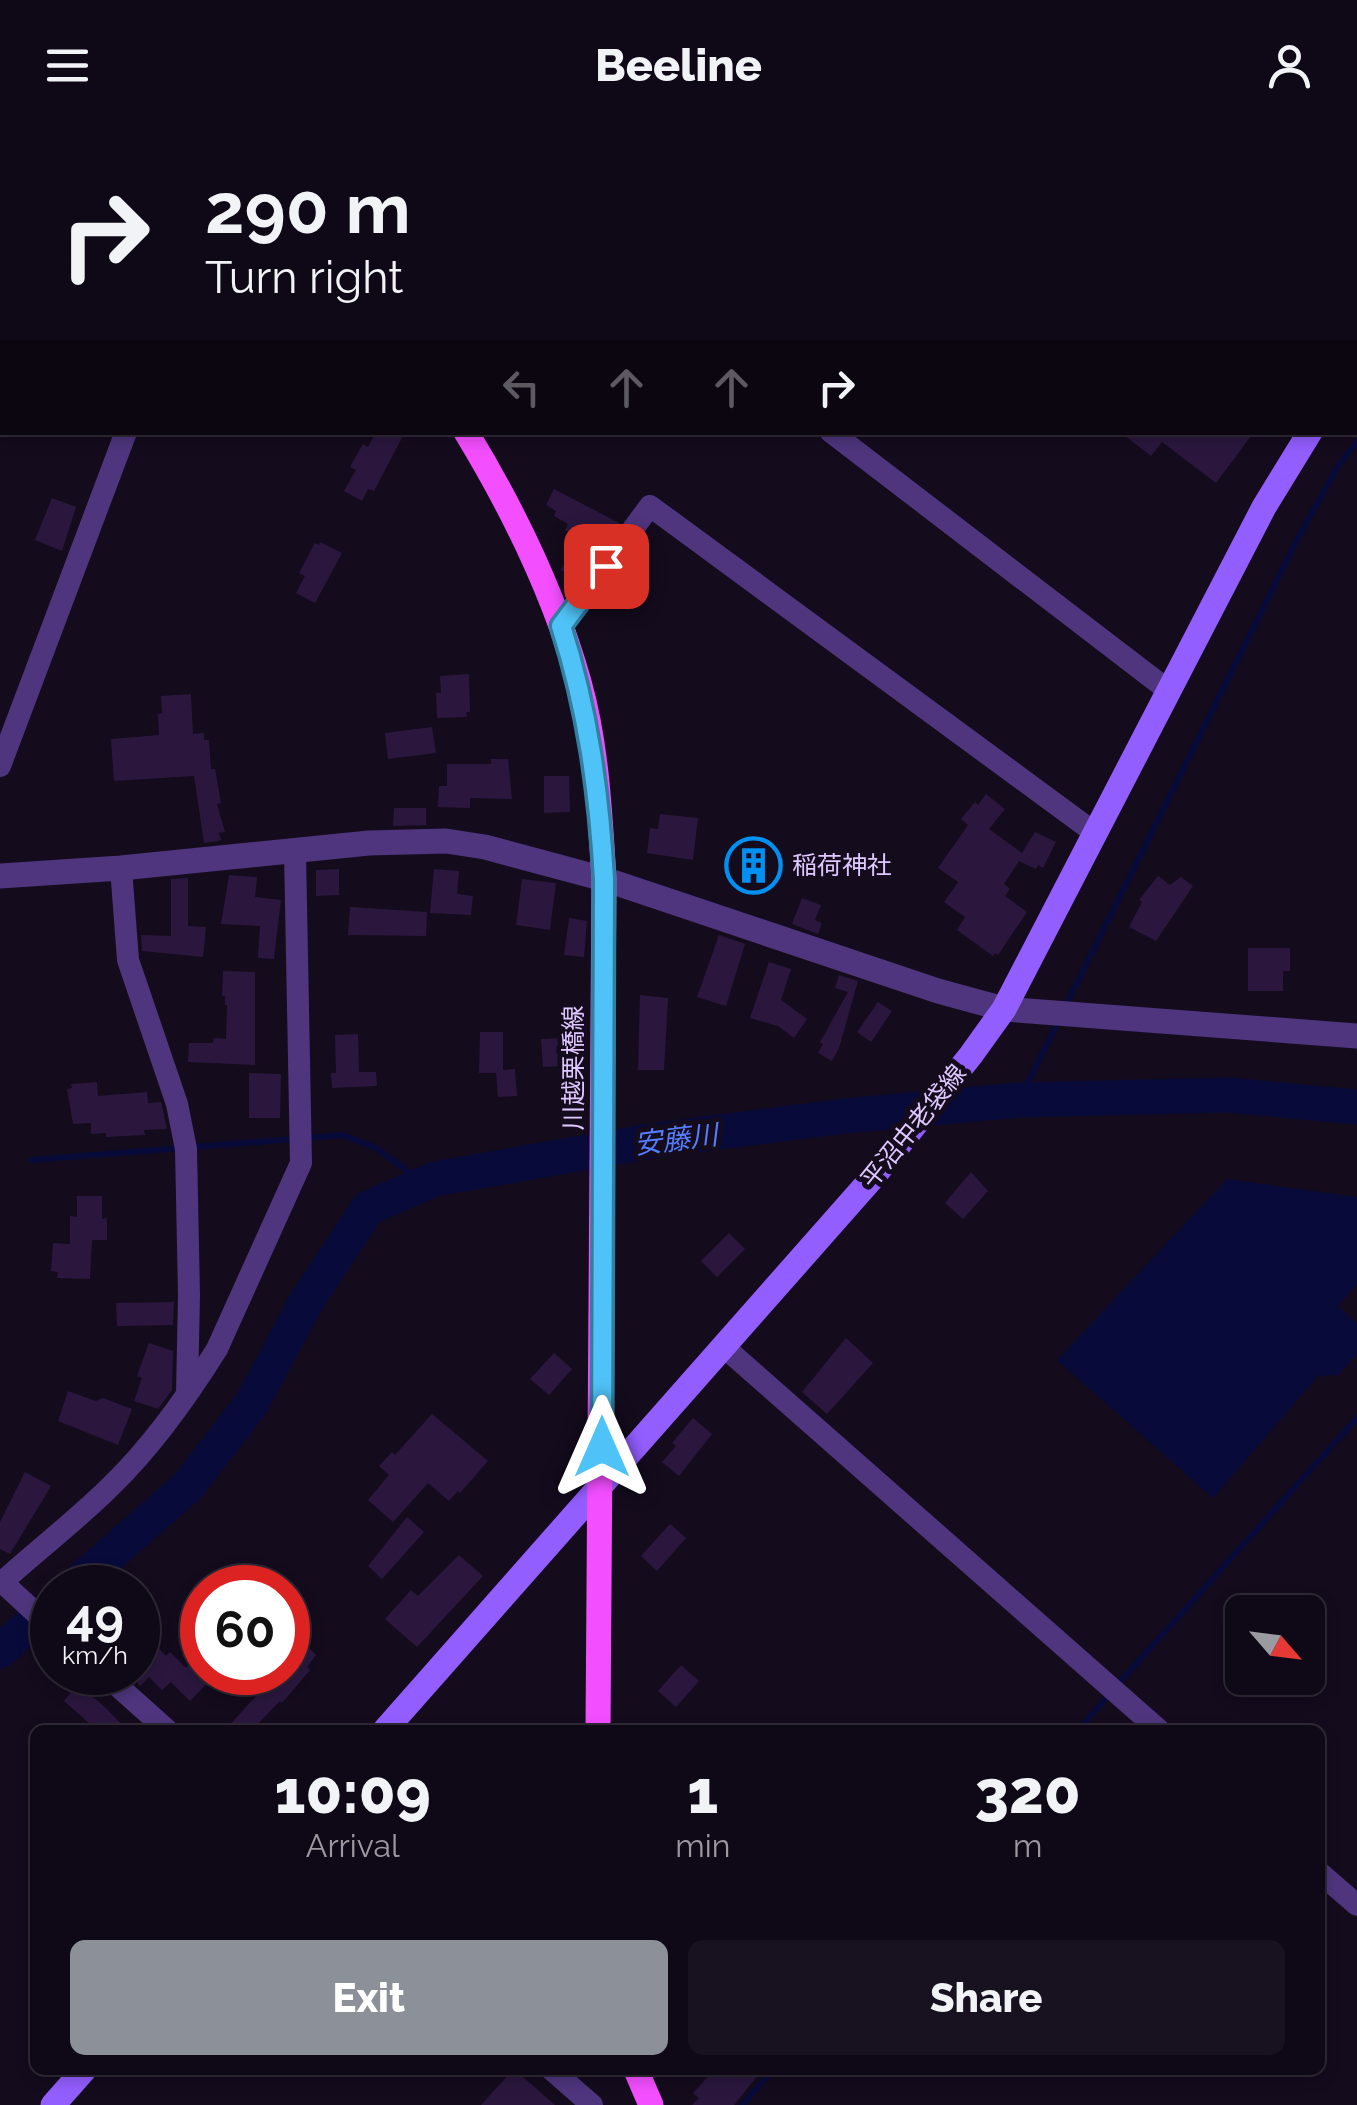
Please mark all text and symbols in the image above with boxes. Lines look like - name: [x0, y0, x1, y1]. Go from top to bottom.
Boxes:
- icon: menu: [40, 38, 95, 93]
- icon: person: [1262, 38, 1317, 93]
- text: Beeline: [595, 39, 762, 92]
- text: 290 m: [205, 167, 411, 249]
- icon: right: [40, 170, 170, 300]
- text: Turn right: [205, 251, 403, 304]
- icon: left: [494, 360, 549, 415]
- icon: ahead: [599, 360, 654, 415]
- icon: ahead: [704, 360, 759, 415]
- icon: right: [809, 360, 864, 415]
- pin: [564, 524, 649, 609]
- icon: arrive: [579, 539, 634, 594]
- building icon: 稲荷神社: [723, 835, 783, 895]
- place label: 稲荷神社: [792, 850, 892, 880]
- street label: 川越栗橋線: [558, 1005, 588, 1131]
- street label: 平沼中老袋線: [854, 1058, 972, 1194]
- water label: 安藤川: [632, 1118, 723, 1161]
- position arrow: [550, 1395, 654, 1499]
- speed limit sign: 60: [180, 1565, 310, 1695]
- text: 49: [66, 1588, 124, 1647]
- north arrow: [1225, 1595, 1325, 1695]
- map controls: [1225, 1595, 1325, 1695]
- text: km/h: [62, 1640, 128, 1670]
- text: 10:09: [274, 1757, 431, 1827]
- text: 1: [687, 1757, 718, 1827]
- text: 320: [975, 1757, 1081, 1827]
- text: Arrival: [306, 1827, 400, 1864]
- text: min: [675, 1827, 730, 1864]
- text: m: [1013, 1827, 1042, 1864]
- button: Exit: [70, 1940, 668, 2055]
- button: Share: [688, 1940, 1285, 2055]

